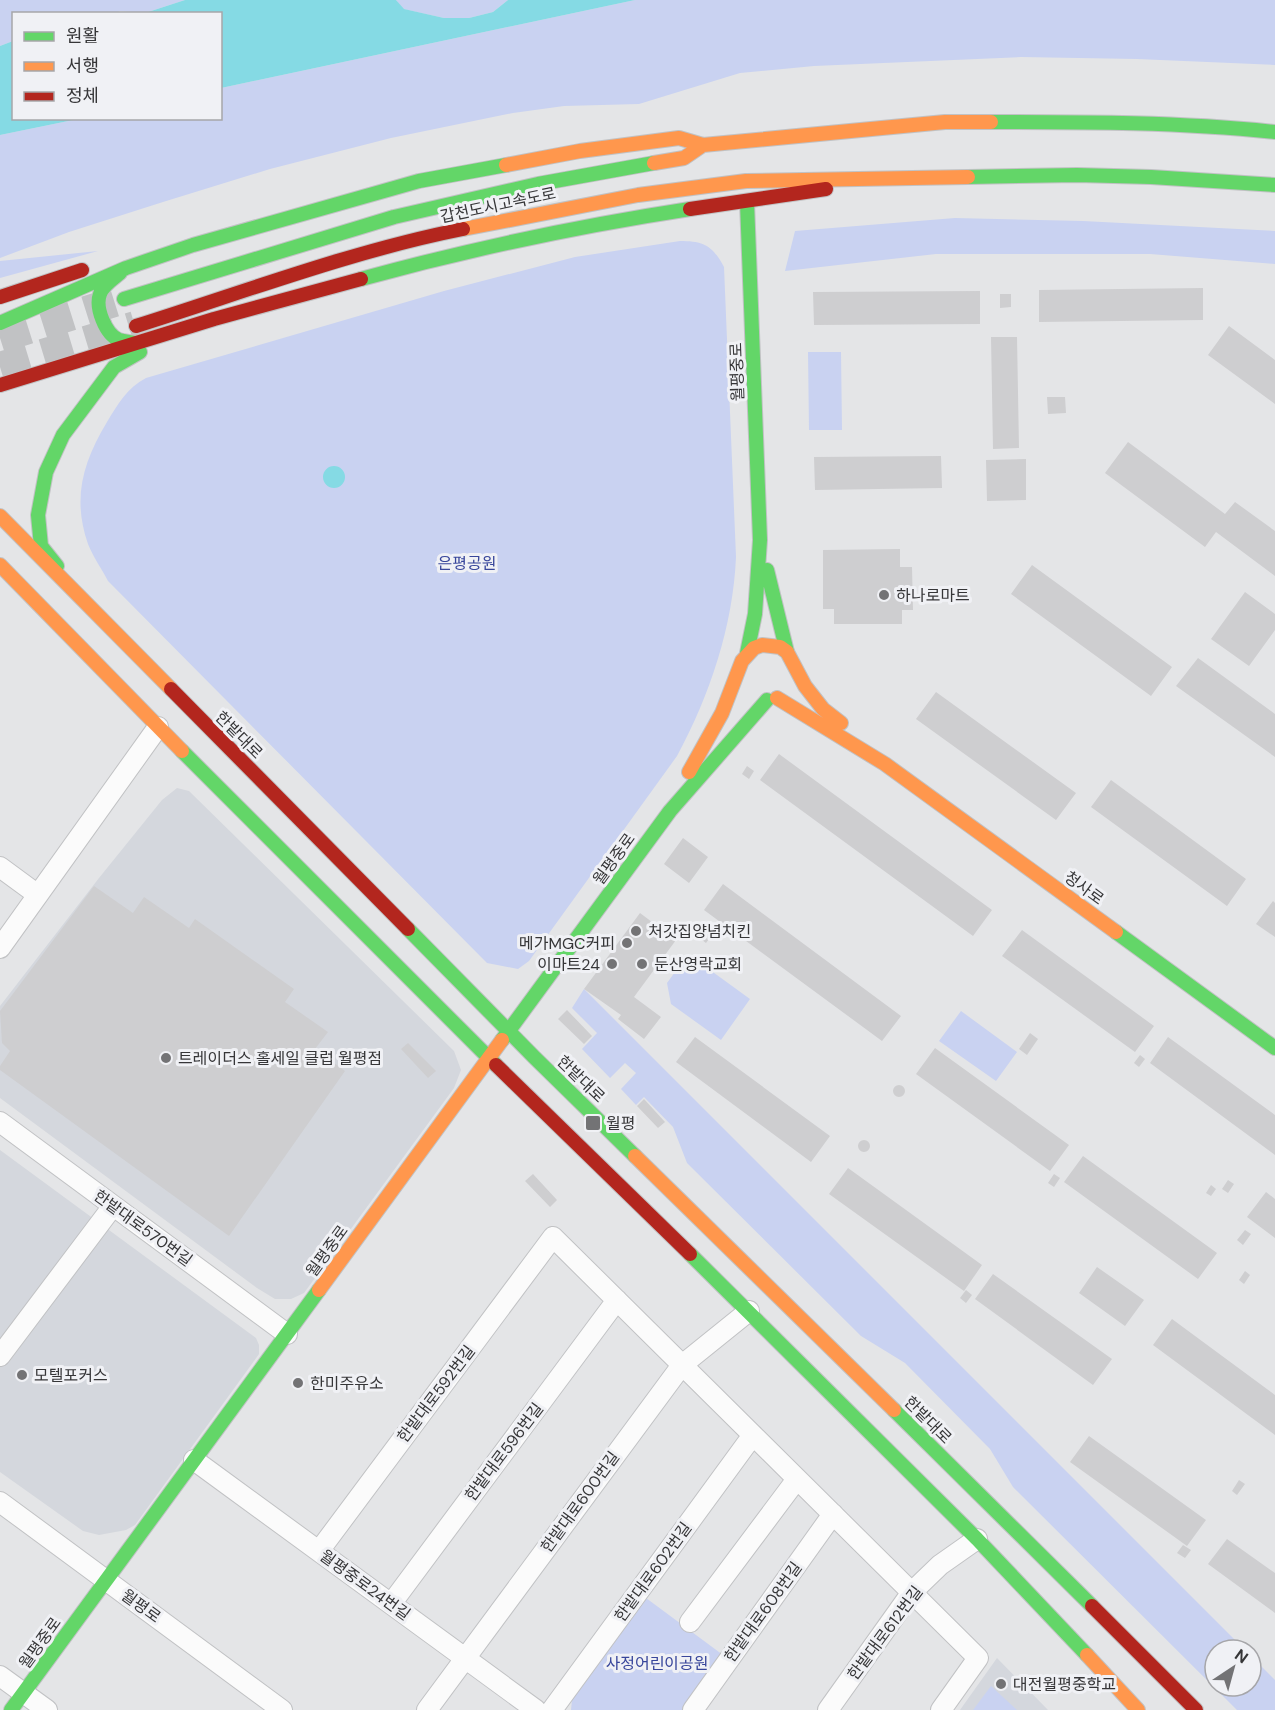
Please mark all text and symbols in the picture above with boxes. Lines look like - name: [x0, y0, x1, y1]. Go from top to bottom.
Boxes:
- legend: [12, 12, 222, 120]
- text: 원활: [66, 24, 99, 48]
- text: 서행: [66, 54, 99, 78]
- text: 정체: [66, 84, 99, 108]
- street label: 갑천도시고속도로: [438, 182, 558, 228]
- street label: 월평중로: [725, 342, 749, 402]
- park label: 은평공원: [438, 553, 496, 574]
- place label: 하나로마트: [896, 585, 970, 606]
- marker: 하나로마트: [877, 588, 891, 602]
- street label: 한밭대로: [211, 707, 267, 763]
- street label: 월평중로: [588, 829, 640, 889]
- street label: 청사로: [1060, 867, 1108, 910]
- place label: 처갓집양념치킨: [648, 921, 751, 942]
- marker: 처갓집양념치킨: [629, 924, 643, 938]
- place label: 메가MGC커피: [519, 933, 615, 954]
- marker: 메가MGC커피: [620, 936, 634, 950]
- place label: 이마트24: [537, 954, 600, 975]
- place label: 둔산영락교회: [654, 954, 742, 975]
- marker: 이마트24: [605, 957, 619, 971]
- marker: 둔산영락교회: [635, 957, 649, 971]
- place label: 트레이더스 홀세일 클럽 월평점: [178, 1048, 382, 1069]
- marker: 트레이더스 홀세일 클럽 월평점: [159, 1051, 173, 1065]
- street label: 한밭대로: [553, 1051, 610, 1107]
- place label: 월평: [606, 1113, 635, 1134]
- marker: 월평: [584, 1114, 602, 1132]
- street label: 한밭대로570번길: [89, 1185, 197, 1271]
- street label: 월평중로: [301, 1221, 353, 1281]
- street label: 한밭대로592번길: [393, 1341, 479, 1447]
- place label: 모텔포커스: [34, 1365, 108, 1386]
- marker: 모텔포커스: [15, 1368, 29, 1382]
- place label: 한미주유소: [310, 1373, 384, 1394]
- marker: 한미주유소: [291, 1376, 305, 1390]
- street label: 한밭대로: [900, 1392, 956, 1448]
- street label: 한밭대로596번길: [460, 1399, 548, 1505]
- street label: 한밭대로600번길: [536, 1447, 624, 1557]
- street label: 한밭대로602번길: [610, 1518, 696, 1626]
- street label: 월평중로24번길: [316, 1545, 414, 1625]
- street label: 한밭대로608번길: [720, 1558, 806, 1666]
- street label: 한밭대로612번길: [843, 1582, 927, 1684]
- street label: 월평로: [117, 1585, 165, 1628]
- street label: 월평중로: [14, 1613, 66, 1673]
- north arrow: [1203, 1638, 1263, 1698]
- text: N: [1231, 1644, 1252, 1668]
- park label: 사정어린이공원: [605, 1653, 709, 1674]
- place label: 대전월평중학교: [1013, 1674, 1116, 1695]
- marker: 대전월평중학교: [994, 1677, 1008, 1691]

